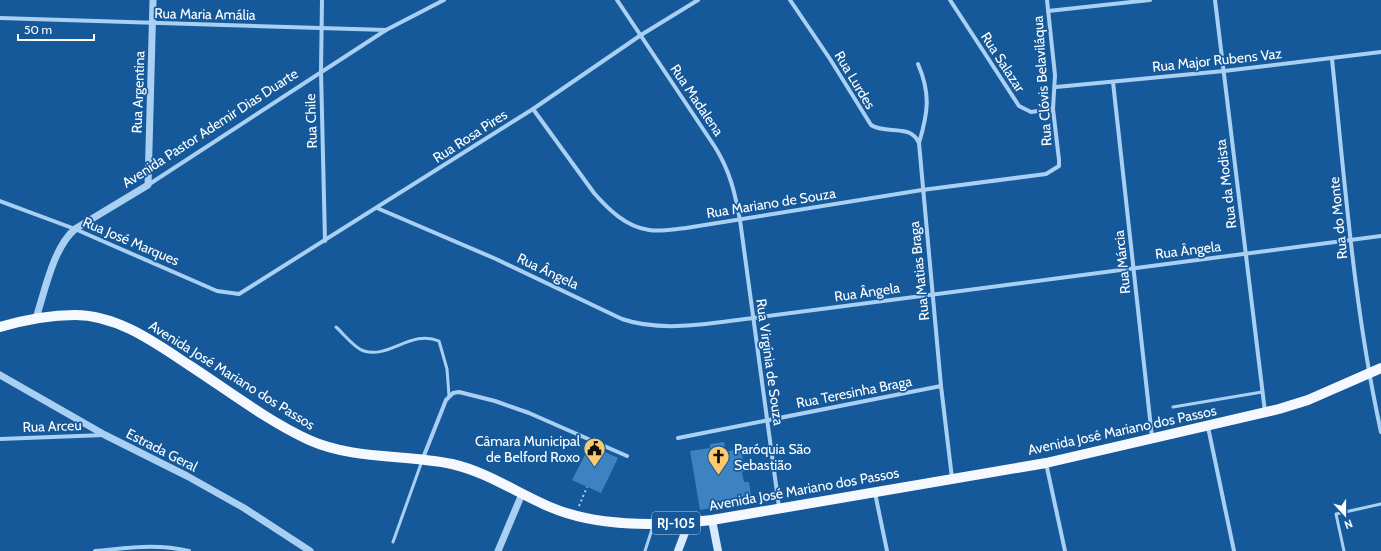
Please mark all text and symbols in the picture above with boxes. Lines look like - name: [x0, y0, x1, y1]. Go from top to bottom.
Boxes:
- street label: Rua Maria Amália: [154, 4, 256, 24]
- street label: Rua Clóvis Belaviláqua: [1028, 15, 1056, 147]
- scale bar: [18, 16, 94, 42]
- text: 50 m: [24, 22, 52, 37]
- street label: Rua Salazar: [977, 29, 1029, 96]
- street label: Rua Major Rubens Vaz: [1151, 44, 1283, 76]
- street label: Rua Lurdes: [831, 48, 879, 113]
- street label: Rua Argentina: [128, 50, 148, 134]
- street label: Rua Madalena: [666, 61, 728, 140]
- street label: Avenida Pastor Ademir Dias Duarte: [119, 64, 301, 192]
- street label: Rua Chile: [301, 93, 321, 149]
- street label: Rua Rosa Pires: [429, 105, 511, 167]
- street label: Rua da Modista: [1212, 138, 1240, 230]
- street label: Rua do Monte: [1325, 176, 1351, 260]
- street label: Rua Mariano de Souza: [705, 184, 837, 222]
- street label: Rua José Marques: [80, 213, 182, 269]
- street label: Rua Matias Braga: [905, 220, 933, 322]
- street label: Rua Márcia: [1110, 229, 1134, 295]
- street label: Rua Ângela: [1154, 237, 1222, 263]
- street label: Rua Ângela: [514, 249, 582, 293]
- street label: Rua Ângela: [833, 278, 901, 306]
- street label: Rua Virgínia de Souza: [752, 298, 788, 427]
- street label: Avenida José Mariano dos Passos: [146, 316, 319, 434]
- street label: Rua Teresinha Braga: [795, 372, 914, 412]
- street label: Avenida José Mariano dos Passos: [1026, 401, 1218, 459]
- street label: Rua Arceu: [22, 416, 82, 436]
- street label: Estrada Geral: [123, 424, 201, 476]
- place label: Câmara Municipal de Belford Roxo: [475, 432, 581, 466]
- public building icon: Câmara Municipal de Belford Roxo: [582, 436, 608, 469]
- place label: Paróquia São Sebastião: [734, 440, 811, 474]
- church icon: Paróquia São Sebastião: [705, 444, 731, 477]
- street label: Avenida José Mariano dos Passos: [708, 463, 901, 515]
- north arrow: [1325, 495, 1365, 535]
- road number: RJ-105: [652, 512, 700, 534]
- text: N: [1342, 516, 1355, 532]

